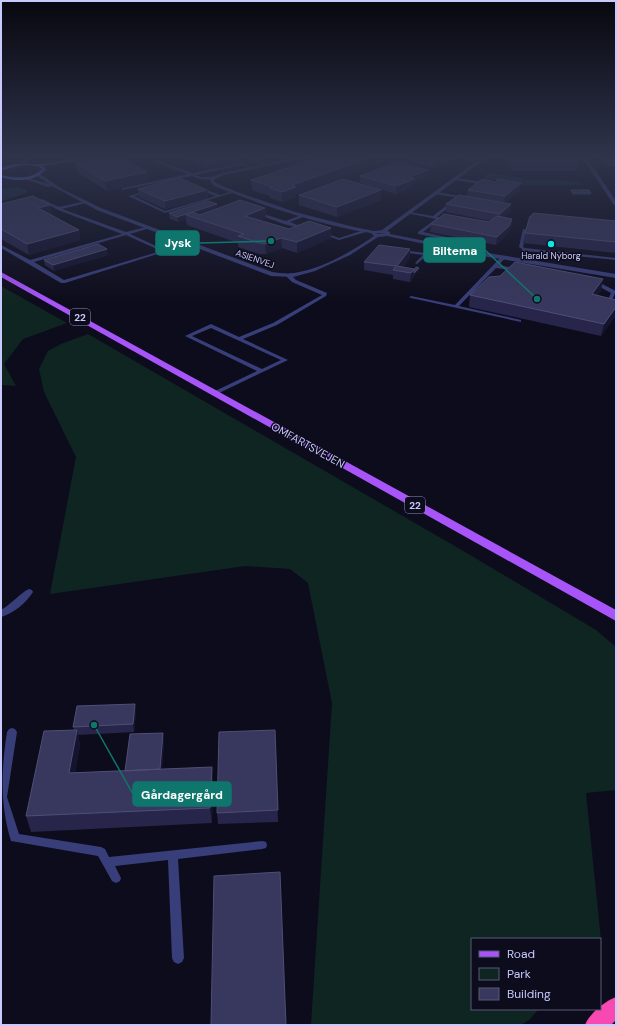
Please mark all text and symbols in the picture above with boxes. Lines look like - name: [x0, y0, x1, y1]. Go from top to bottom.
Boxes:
- callout: Jysk: [156, 231, 199, 255]
- text: Jysk: [165, 235, 191, 251]
- callout: Biltema: [424, 238, 485, 262]
- marker: Harald Nyborg: [546, 239, 556, 249]
- text: Biltema: [433, 243, 477, 259]
- street label: ASIENVEJ: [234, 247, 276, 271]
- place label: Harald Nyborg: [521, 250, 581, 262]
- road number: 22: [70, 309, 90, 325]
- street label: OMFARTSVEJEN: [269, 419, 347, 471]
- road number: 22: [405, 497, 425, 513]
- callout: Gårdagergård: [133, 782, 231, 806]
- text: Gårdagergård: [141, 787, 223, 803]
- legend: [471, 938, 601, 1010]
- text: Road: [507, 946, 535, 962]
- text: Park: [507, 966, 531, 982]
- text: Building: [507, 986, 551, 1002]

